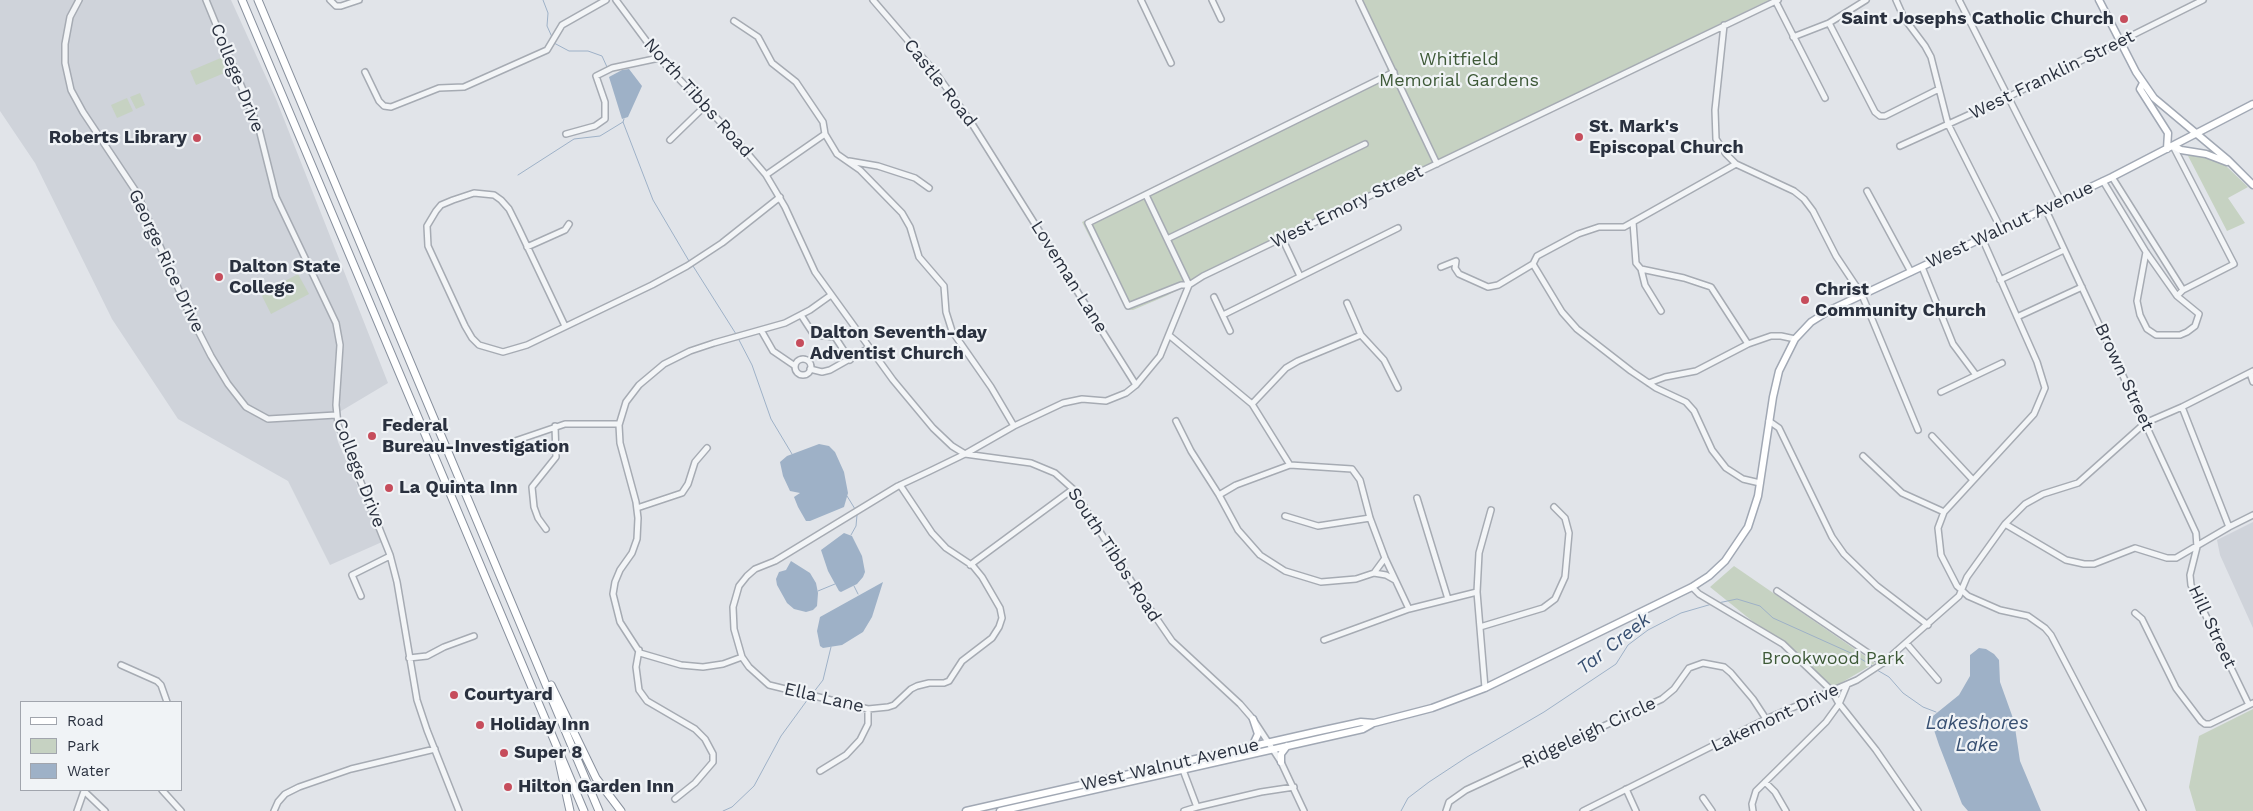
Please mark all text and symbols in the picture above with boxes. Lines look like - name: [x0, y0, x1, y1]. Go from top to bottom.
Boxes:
- place label: Saint Josephs Catholic Church: [1841, 8, 2114, 30]
- marker: Saint Josephs Catholic Church: [2118, 13, 2130, 25]
- street label: College Drive: [205, 20, 269, 136]
- street label: West Franklin Street: [1966, 26, 2138, 124]
- street label: North Tibbs Road: [639, 34, 757, 162]
- street label: Castle Road: [899, 35, 981, 131]
- park label: Whitfield Memorial Gardens: [1379, 49, 1539, 92]
- place label: St. Mark's Episcopal Church: [1589, 116, 1744, 158]
- place label: Roberts Library: [49, 127, 187, 149]
- marker: St. Mark's Episcopal Church: [1573, 131, 1585, 143]
- marker: Roberts Library: [191, 132, 203, 144]
- street label: West Emory Street: [1267, 161, 1427, 253]
- street label: West Walnut Avenue: [1923, 177, 2097, 273]
- street label: George Rice Drive: [123, 186, 209, 336]
- street label: Loveman Lane: [1026, 217, 1112, 337]
- place label: Dalton State College: [229, 256, 341, 298]
- marker: Dalton State College: [213, 271, 225, 283]
- place label: Christ Community Church: [1815, 279, 1986, 322]
- marker: Christ Community Church: [1799, 294, 1811, 306]
- street label: Brown Street: [2090, 320, 2158, 434]
- place label: Dalton Seventh-day Adventist Church: [810, 322, 987, 364]
- marker: Dalton Seventh-day Adventist Church: [794, 337, 806, 349]
- street label: College Drive: [328, 415, 390, 531]
- place label: Federal Bureau-Investigation: [382, 415, 569, 458]
- marker: Federal Bureau-Investigation: [366, 430, 378, 442]
- place label: La Quinta Inn: [399, 477, 518, 499]
- marker: La Quinta Inn: [383, 482, 395, 494]
- street label: South Tibbs Road: [1063, 484, 1165, 626]
- street label: Hill Street: [2183, 582, 2241, 672]
- water label: Tar Creek: [1573, 608, 1655, 680]
- park label: Brookwood Park: [1761, 648, 1905, 670]
- street label: Ella Lane: [782, 678, 866, 718]
- street label: Lakemont Drive: [1708, 679, 1842, 757]
- place label: Courtyard: [464, 684, 553, 706]
- marker: Courtyard: [448, 689, 460, 701]
- street label: Ridgeleigh Circle: [1518, 692, 1660, 774]
- legend: [20, 701, 182, 791]
- text: Road: [67, 712, 104, 730]
- water label: Lakeshores Lake: [1925, 712, 2029, 756]
- place label: Holiday Inn: [490, 714, 590, 736]
- marker: Holiday Inn: [474, 719, 486, 731]
- street label: West Walnut Avenue: [1079, 734, 1261, 796]
- text: Park: [67, 737, 99, 755]
- place label: Super 8: [514, 742, 583, 764]
- marker: Super 8: [498, 747, 510, 759]
- text: Water: [67, 762, 110, 780]
- place label: Hilton Garden Inn: [518, 776, 674, 798]
- marker: Hilton Garden Inn: [502, 781, 514, 793]

